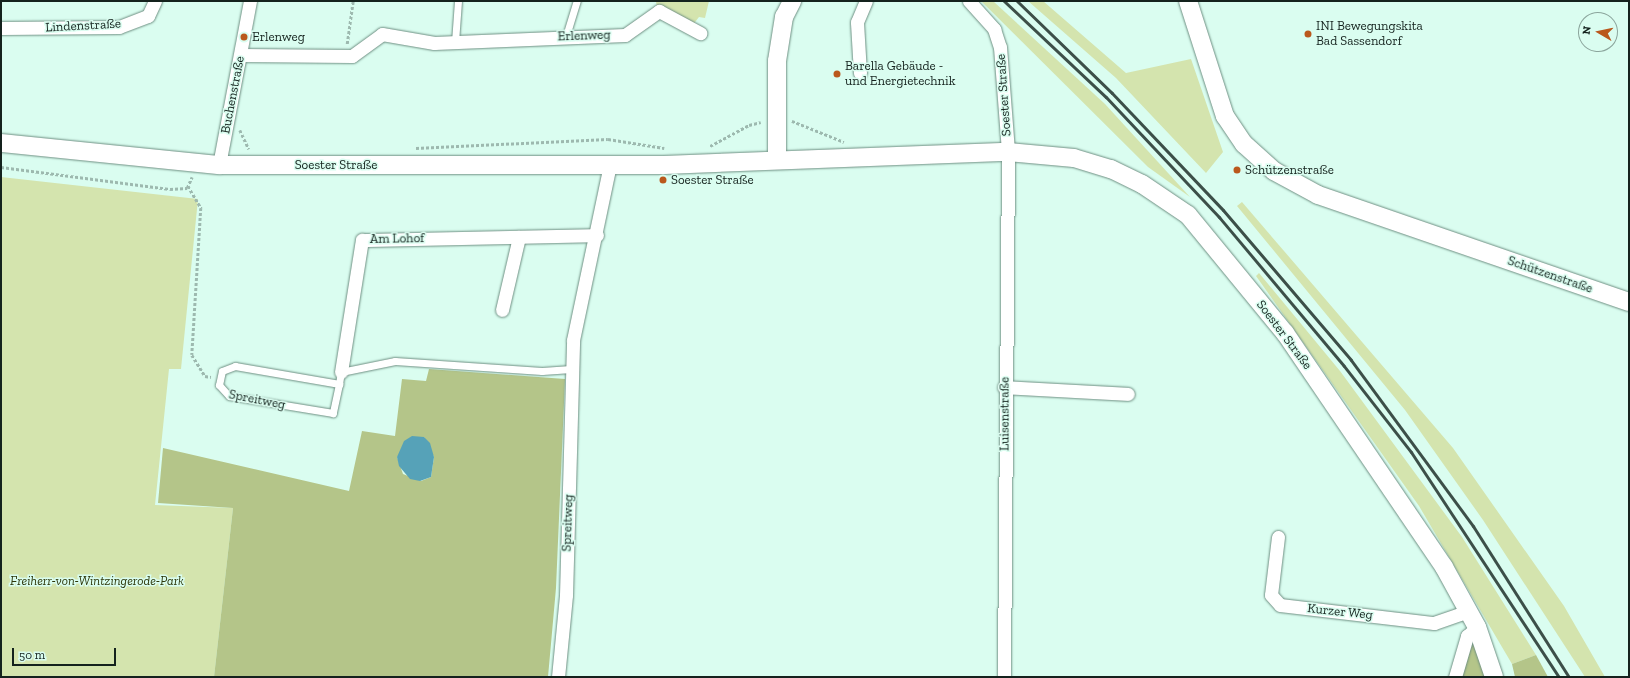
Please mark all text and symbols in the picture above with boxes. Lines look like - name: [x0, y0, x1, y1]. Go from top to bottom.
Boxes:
- north arrow: [1578, 12, 1618, 52]
- street label: Lindenstraße: [45, 16, 121, 36]
- place label: INI Bewegungskita Bad Sassendorf: [1316, 19, 1423, 50]
- text: N: [1580, 25, 1594, 35]
- street label: Erlenweg: [557, 27, 611, 45]
- place label: Erlenweg: [252, 29, 305, 45]
- marker: INI Bewegungskita Bad Sassendorf: [1303, 29, 1313, 39]
- marker: Erlenweg: [239, 32, 249, 42]
- street label: Soester Straße: [993, 53, 1015, 137]
- street label: Buchenstraße: [218, 55, 248, 135]
- place label: Barella Gebäude - und Energietechnik: [845, 59, 955, 90]
- marker: Barella Gebäude - und Energietechnik: [832, 69, 842, 79]
- street label: Soester Straße: [295, 157, 377, 173]
- place label: Schützenstraße: [1245, 162, 1334, 178]
- marker: Schützenstraße: [1232, 165, 1242, 175]
- place label: Soester Straße: [671, 172, 754, 188]
- marker: Soester Straße: [658, 175, 668, 185]
- street label: Am Lohof: [370, 231, 424, 247]
- street label: Schützenstraße: [1505, 253, 1595, 297]
- street label: Soester Straße: [1253, 297, 1315, 373]
- street label: Luisenstraße: [997, 377, 1013, 451]
- street label: Spreitweg: [227, 387, 287, 413]
- street label: Spreitweg: [559, 494, 577, 552]
- park label: Freiherr-von-Wintzingerode-Park: [10, 573, 184, 589]
- street label: Kurzer Weg: [1306, 601, 1374, 623]
- scale bar: [14, 640, 118, 666]
- text: 50 m: [19, 648, 45, 662]

